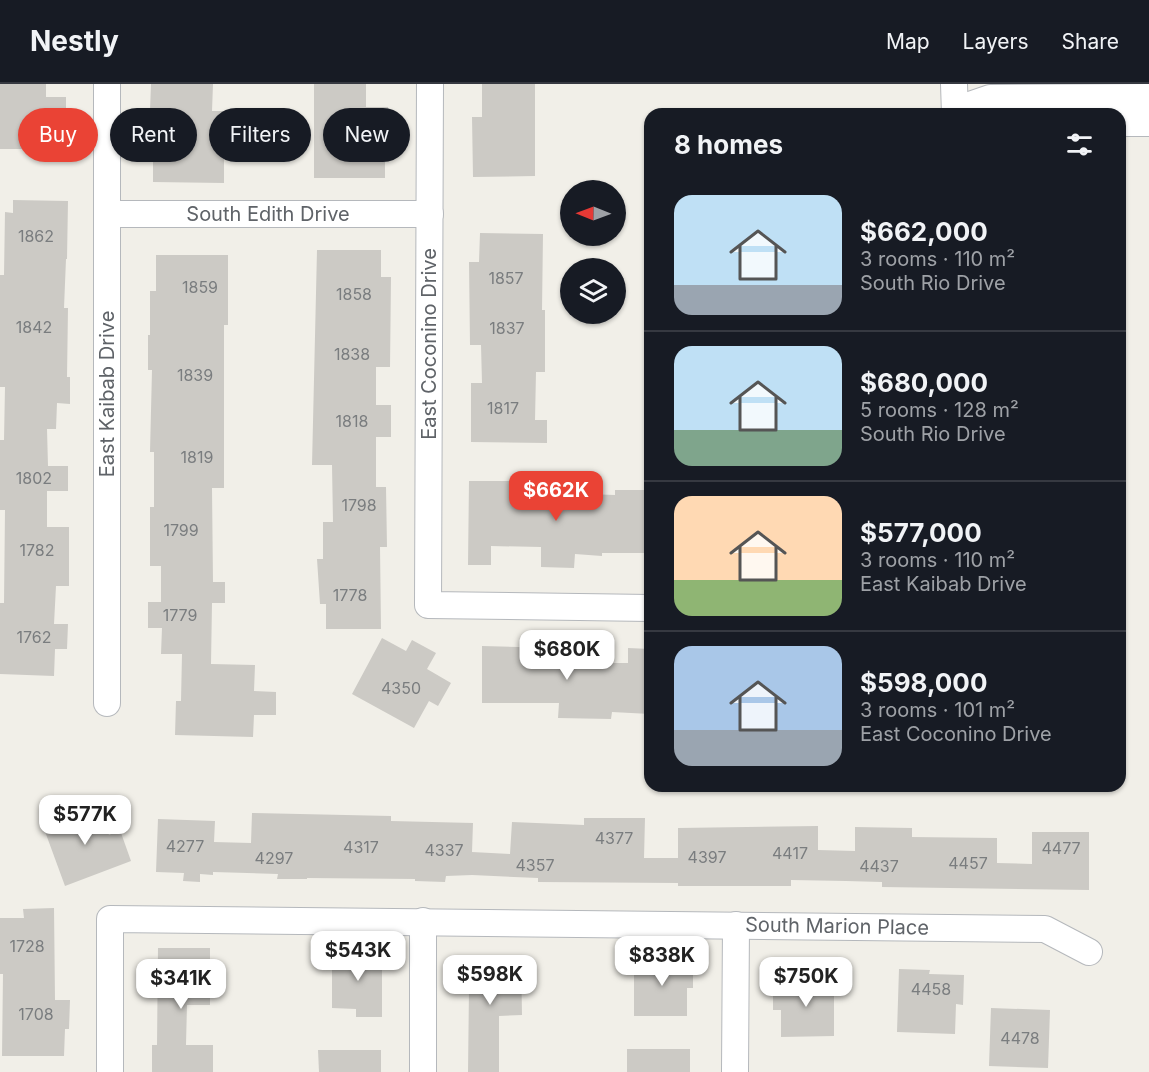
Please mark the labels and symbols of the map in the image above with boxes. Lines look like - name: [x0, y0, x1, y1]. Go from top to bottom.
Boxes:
- north arrow: [560, 180, 626, 246]
- street label: South Edith Drive: [186, 202, 350, 226]
- house number: 1862: [18, 226, 54, 246]
- street label: East Coconino Drive: [417, 248, 441, 440]
- house number: 1857: [488, 268, 524, 288]
- house number: 1859: [182, 277, 218, 297]
- house number: 1858: [336, 284, 372, 304]
- street label: East Kaibab Drive: [95, 311, 119, 477]
- house number: 1842: [16, 317, 52, 337]
- house number: 1837: [489, 318, 525, 338]
- house number: 1838: [334, 344, 370, 364]
- house number: 1839: [177, 365, 213, 385]
- house number: 1817: [487, 398, 519, 418]
- house number: 1818: [336, 411, 368, 431]
- house number: 1819: [181, 447, 213, 467]
- house number: 1802: [16, 468, 52, 488]
- pin: $662K: [514, 471, 598, 522]
- house number: 1798: [341, 495, 377, 515]
- house number: 1799: [163, 520, 199, 540]
- house number: 1782: [20, 540, 55, 560]
- house number: 1778: [333, 585, 367, 605]
- house number: 1779: [163, 605, 197, 625]
- house number: 1762: [17, 627, 52, 647]
- pin: $680K: [525, 630, 609, 681]
- house number: 4350: [381, 678, 421, 698]
- pin: $577K: [43, 795, 127, 846]
- house number: 4377: [595, 828, 633, 848]
- house number: 4277: [166, 836, 204, 856]
- house number: 4317: [343, 837, 379, 857]
- house number: 4477: [1041, 838, 1081, 858]
- house number: 4337: [424, 840, 464, 860]
- house number: 4417: [772, 843, 808, 863]
- house number: 4397: [688, 847, 726, 867]
- house number: 4297: [255, 848, 293, 868]
- house number: 4457: [948, 853, 988, 873]
- house number: 4357: [516, 855, 555, 875]
- house number: 4437: [859, 856, 899, 876]
- street label: South Marion Place: [745, 912, 929, 940]
- pin: $543K: [316, 931, 400, 982]
- house number: 1728: [9, 936, 45, 956]
- pin: $838K: [620, 936, 704, 987]
- pin: $598K: [448, 955, 532, 1006]
- pin: $750K: [764, 957, 848, 1008]
- pin: $341K: [139, 959, 223, 1010]
- house number: 4458: [911, 979, 951, 999]
- house number: 1708: [18, 1004, 54, 1024]
- house number: 4478: [1000, 1028, 1040, 1048]

